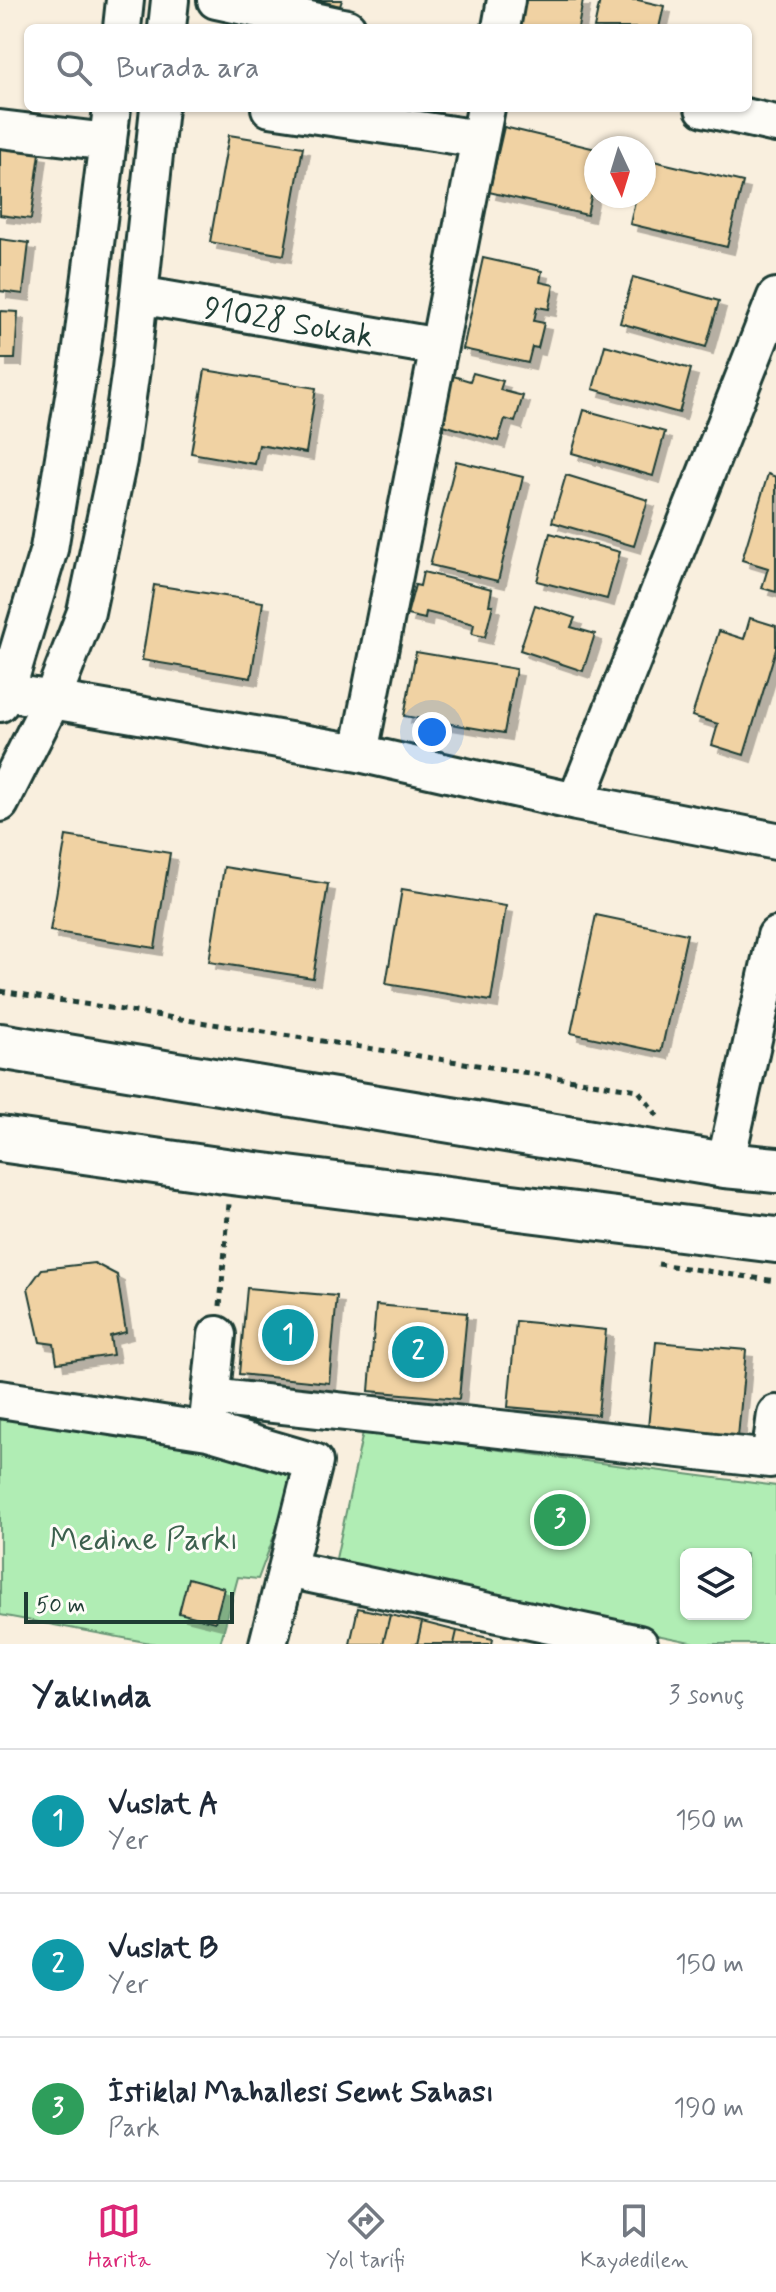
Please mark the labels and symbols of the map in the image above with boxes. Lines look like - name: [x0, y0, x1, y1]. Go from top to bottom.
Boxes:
- north arrow: [584, 136, 656, 208]
- street label: 91028 Sokak: [201, 287, 377, 359]
- your location: [412, 712, 452, 752]
- pin: 1: [262, 1305, 314, 1365]
- pin: 2: [392, 1322, 444, 1382]
- pin: 3: [534, 1490, 586, 1550]
- park label: Medine Parkı: [50, 1519, 238, 1561]
- scale bar: [24, 1588, 234, 1624]

